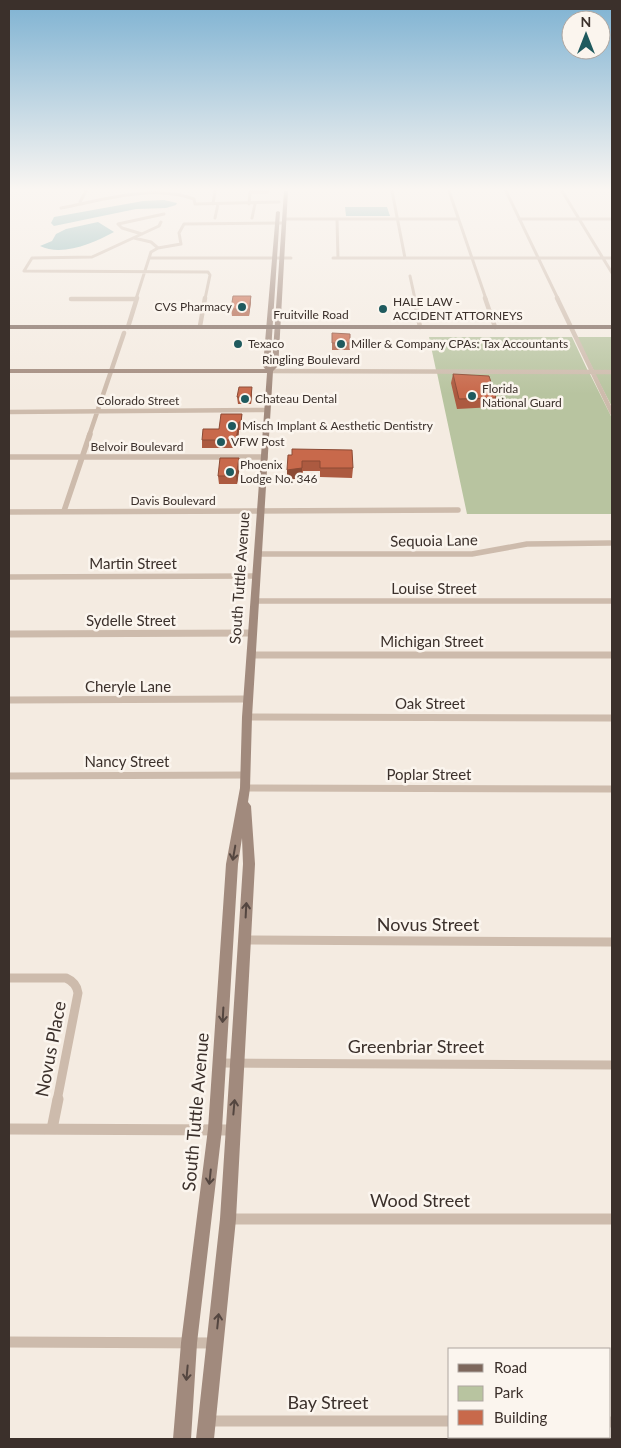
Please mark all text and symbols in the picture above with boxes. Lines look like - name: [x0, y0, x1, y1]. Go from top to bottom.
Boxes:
- north arrow: [561, 10, 611, 60]
- text: N: [581, 13, 591, 30]
- place label: HALE LAW - ACCIDENT ATTORNEYS: [393, 294, 523, 323]
- place label: CVS Pharmacy: [155, 299, 233, 314]
- marker: CVS Pharmacy: [236, 301, 248, 313]
- marker: HALE LAW - ACCIDENT ATTORNEYS: [377, 303, 389, 315]
- street label: Fruitville Road: [273, 307, 349, 322]
- place label: Texaco: [248, 336, 284, 351]
- place label: Miller & Company CPAs: Tax Accountants: [351, 336, 568, 351]
- marker: Texaco: [232, 338, 244, 350]
- marker: Miller & Company CPAs: Tax Accountants: [335, 338, 347, 350]
- street label: Ringling Boulevard: [262, 352, 360, 367]
- place label: Florida National Guard: [482, 381, 562, 410]
- marker: Florida National Guard: [466, 390, 478, 402]
- place label: Chateau Dental: [255, 391, 337, 406]
- street label: Colorado Street: [97, 393, 180, 408]
- marker: Chateau Dental: [239, 393, 251, 405]
- place label: Misch Implant & Aesthetic Dentistry: [242, 418, 434, 433]
- marker: Misch Implant & Aesthetic Dentistry: [226, 420, 238, 432]
- place label: VFW Post: [231, 434, 285, 449]
- marker: VFW Post: [215, 436, 227, 448]
- street label: Belvoir Boulevard: [91, 439, 183, 454]
- place label: Phoenix Lodge No. 346: [240, 457, 317, 486]
- marker: Phoenix Lodge No. 346: [224, 466, 236, 478]
- street label: Davis Boulevard: [130, 493, 216, 508]
- street label: South Tuttle Avenue: [225, 511, 253, 645]
- street label: Sequoia Lane: [390, 530, 478, 550]
- street label: Martin Street: [89, 554, 177, 572]
- street label: Louise Street: [391, 579, 477, 597]
- street label: Sydelle Street: [86, 611, 177, 629]
- street label: Michigan Street: [380, 632, 484, 650]
- street label: Cheryle Lane: [85, 677, 171, 695]
- street label: Oak Street: [395, 694, 466, 712]
- street label: Nancy Street: [85, 752, 170, 770]
- street label: Poplar Street: [387, 765, 472, 783]
- one-way arrow: [228, 845, 238, 861]
- one-way arrow: [242, 902, 251, 918]
- street label: Novus Street: [377, 913, 480, 935]
- street label: Novus Place: [30, 999, 70, 1099]
- one-way arrow: [218, 1007, 227, 1023]
- street label: South Tuttle Avenue: [177, 1032, 213, 1192]
- street label: Greenbriar Street: [348, 1035, 485, 1057]
- one-way arrow: [230, 1099, 239, 1115]
- one-way arrow: [205, 1169, 215, 1185]
- street label: Wood Street: [370, 1189, 471, 1211]
- one-way arrow: [213, 1314, 223, 1330]
- legend: [448, 1348, 611, 1438]
- text: Road: [494, 1358, 527, 1376]
- one-way arrow: [182, 1365, 192, 1381]
- text: Park: [494, 1383, 524, 1401]
- street label: Bay Street: [287, 1391, 369, 1413]
- text: Building: [494, 1408, 547, 1426]

